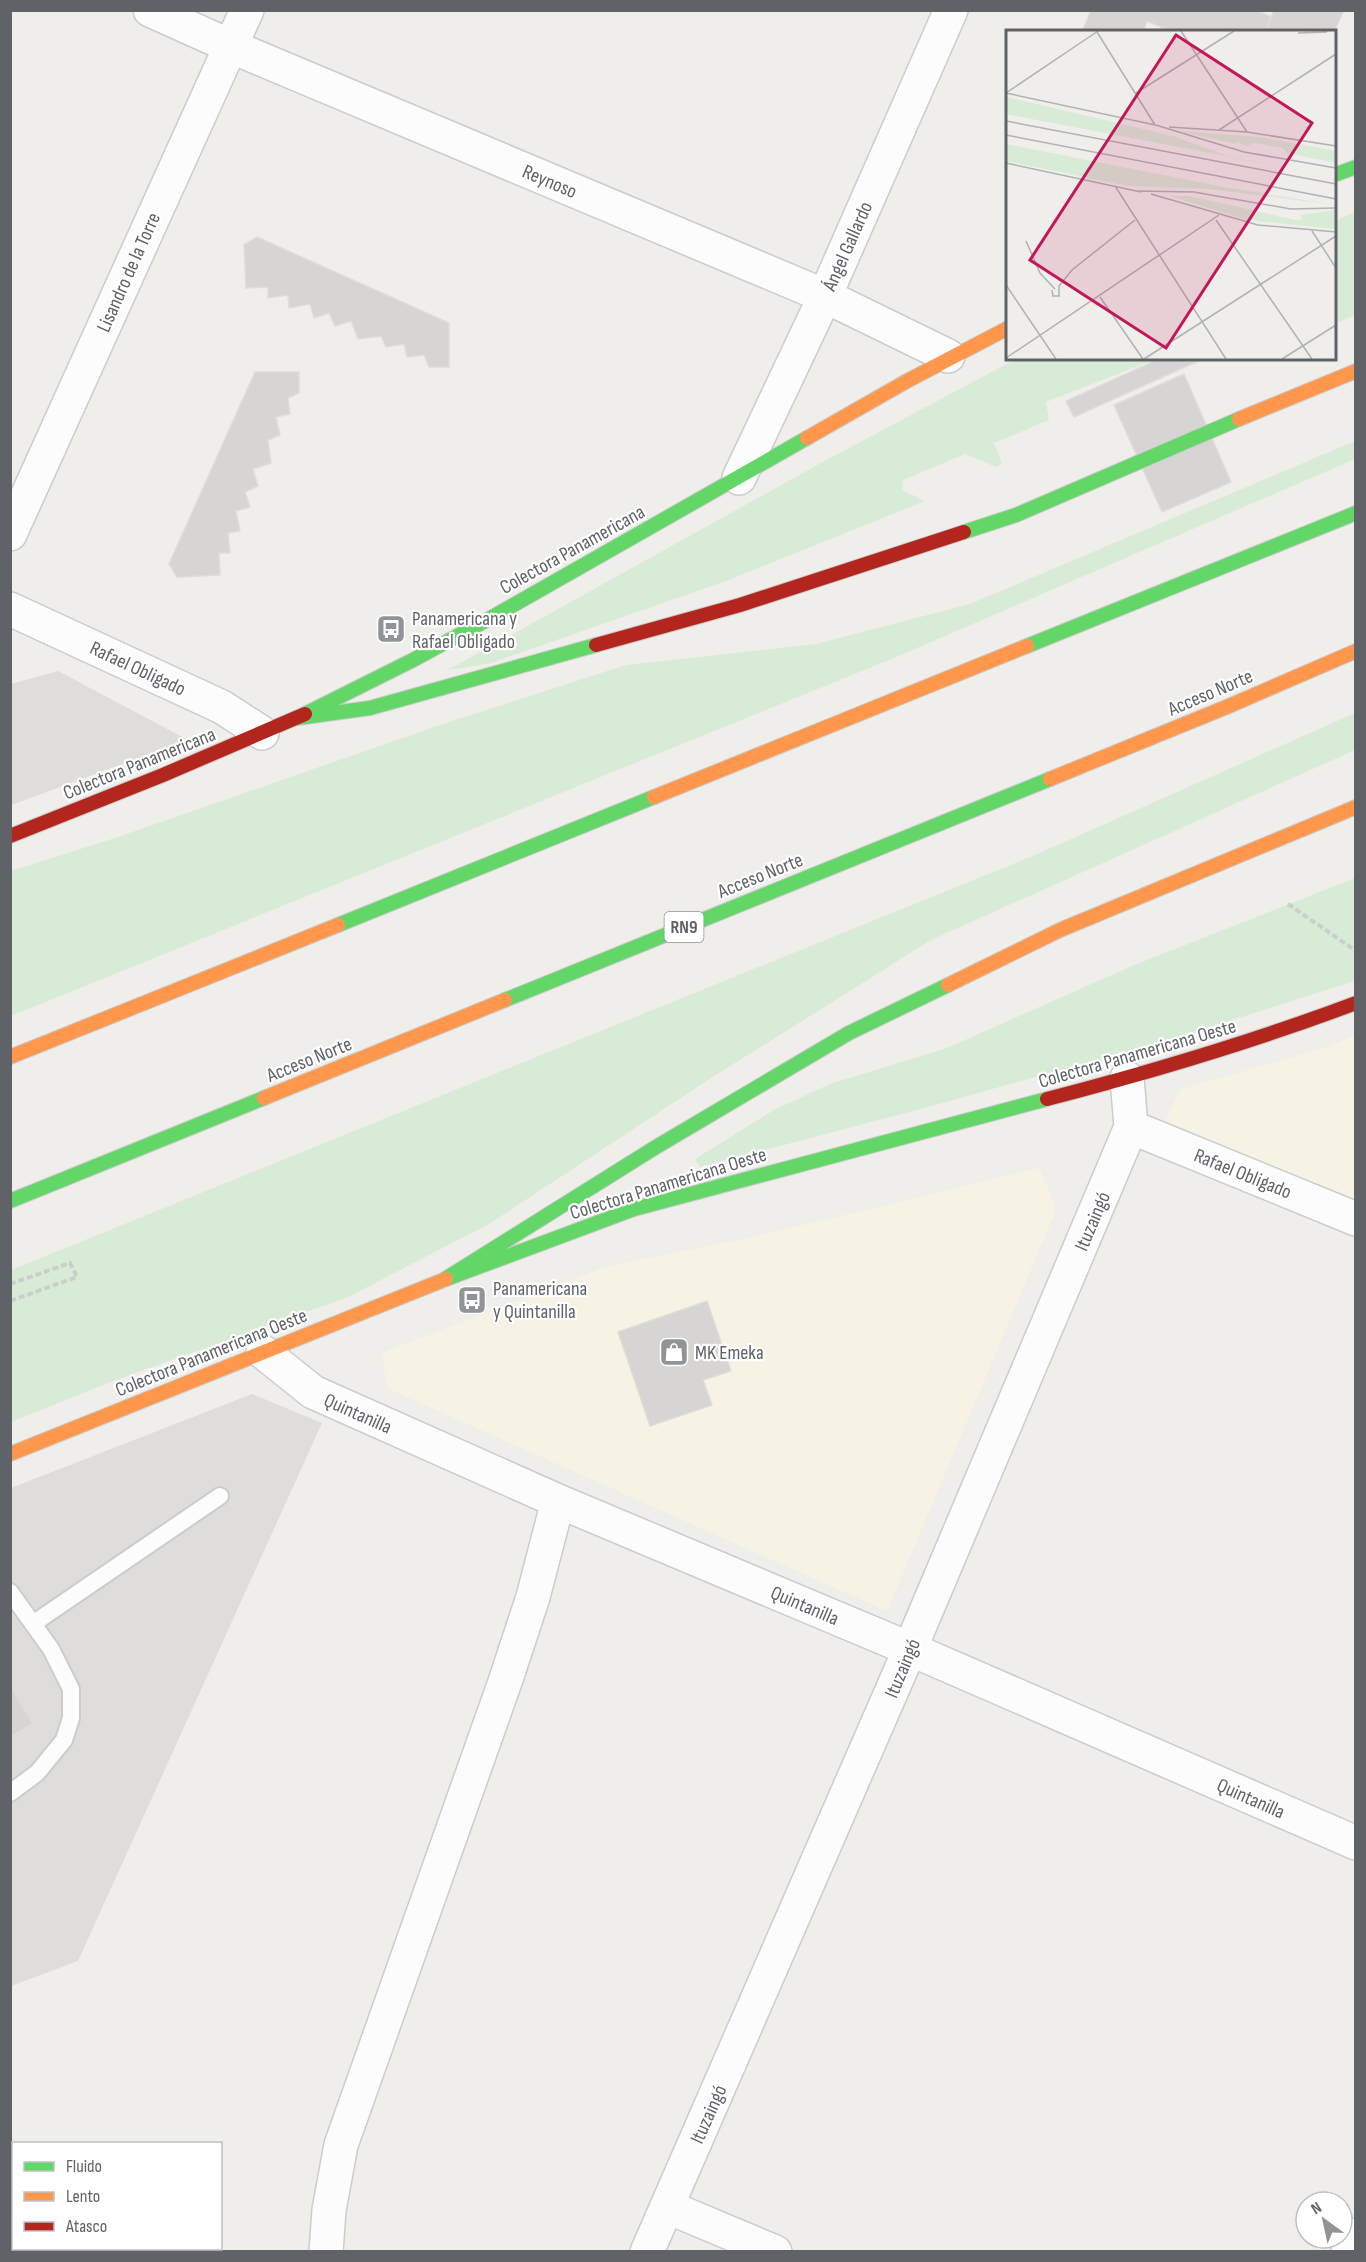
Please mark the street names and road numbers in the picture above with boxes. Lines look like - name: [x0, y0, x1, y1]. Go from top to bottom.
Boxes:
- street label: Reynoso: [519, 160, 581, 204]
- street label: Ángel Gallardo: [817, 198, 878, 296]
- street label: Lisandro de la Torre: [92, 209, 166, 336]
- street label: Colectora Panamericana: [496, 500, 649, 600]
- street label: Rafael Obligado: [86, 636, 189, 702]
- street label: Acceso Norte: [1163, 664, 1256, 722]
- street label: Colectora Panamericana: [60, 722, 219, 805]
- street label: Acceso Norte: [713, 848, 807, 904]
- road number: RN9: [664, 912, 704, 942]
- street label: Colectora Panamericana Oeste: [1036, 1014, 1239, 1094]
- street label: Acceso Norte: [262, 1032, 356, 1088]
- street label: Colectora Panamericana Oeste: [567, 1143, 770, 1225]
- street label: Rafael Obligado: [1190, 1144, 1295, 1204]
- street label: Ituzaingó: [1070, 1188, 1116, 1255]
- street label: Colectora Panamericana Oeste: [112, 1304, 311, 1402]
- street label: Quintanilla: [320, 1388, 395, 1439]
- street label: Quintanilla: [767, 1581, 842, 1631]
- street label: Ituzaingó: [880, 1635, 926, 1702]
- street label: Quintanilla: [1213, 1773, 1288, 1824]
- street label: Ituzaingó: [685, 2081, 732, 2148]

